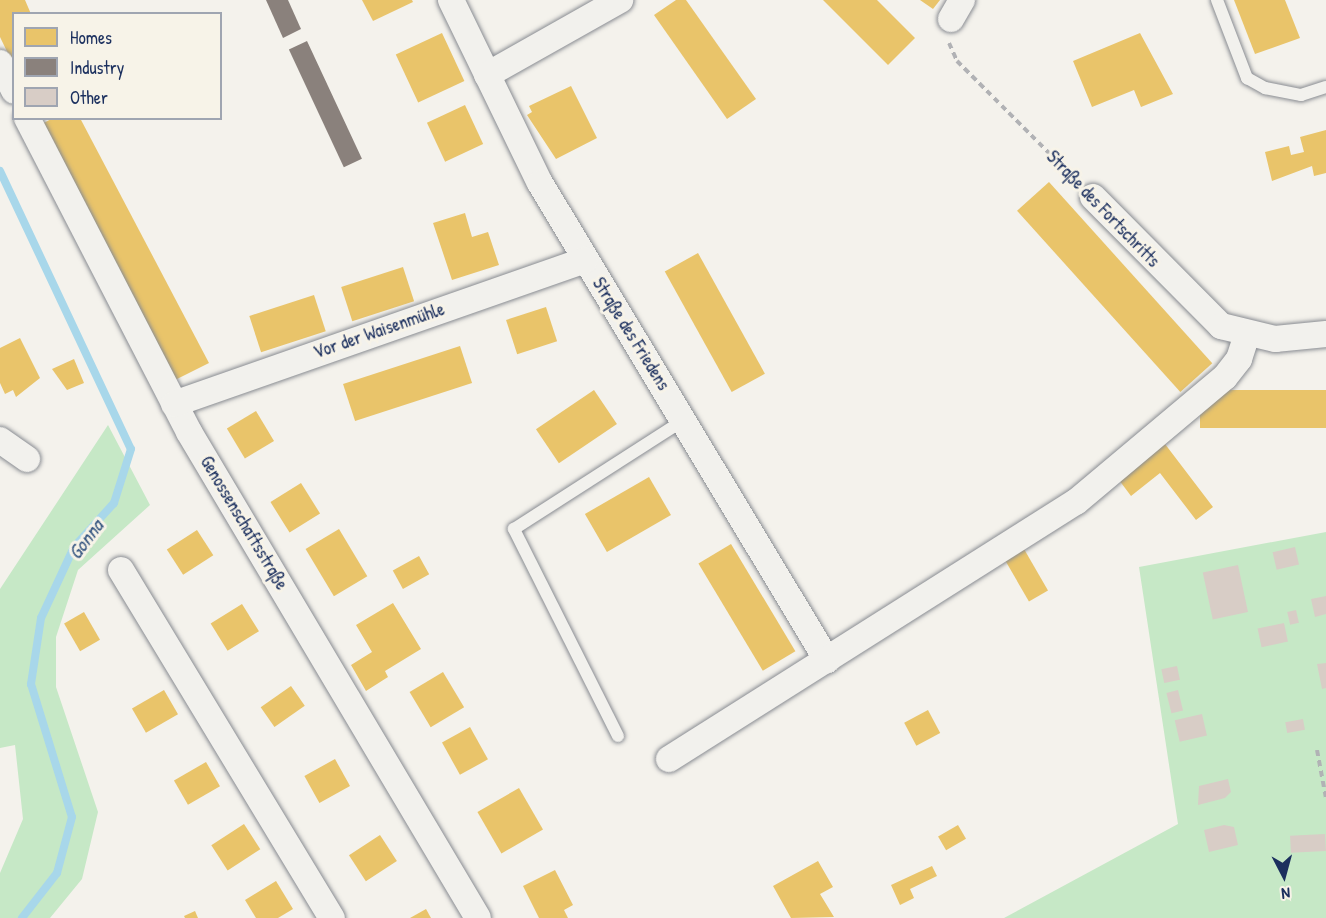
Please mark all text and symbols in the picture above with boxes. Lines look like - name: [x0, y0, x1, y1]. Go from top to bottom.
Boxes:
- legend: [12, 12, 222, 120]
- text: Homes: [70, 25, 112, 50]
- text: Industry: [70, 55, 124, 80]
- text: Other: [70, 85, 108, 110]
- street label: Straße des Fortschritts: [1042, 146, 1164, 272]
- street label: Straße des Friedens: [588, 274, 674, 394]
- street label: Vor der Waisenmühle: [311, 298, 447, 364]
- street label: Genossenschaftsstraße: [196, 452, 292, 594]
- water label: Gonna: [62, 514, 108, 564]
- north arrow: [1254, 846, 1314, 906]
- text: N: [1281, 883, 1291, 905]

